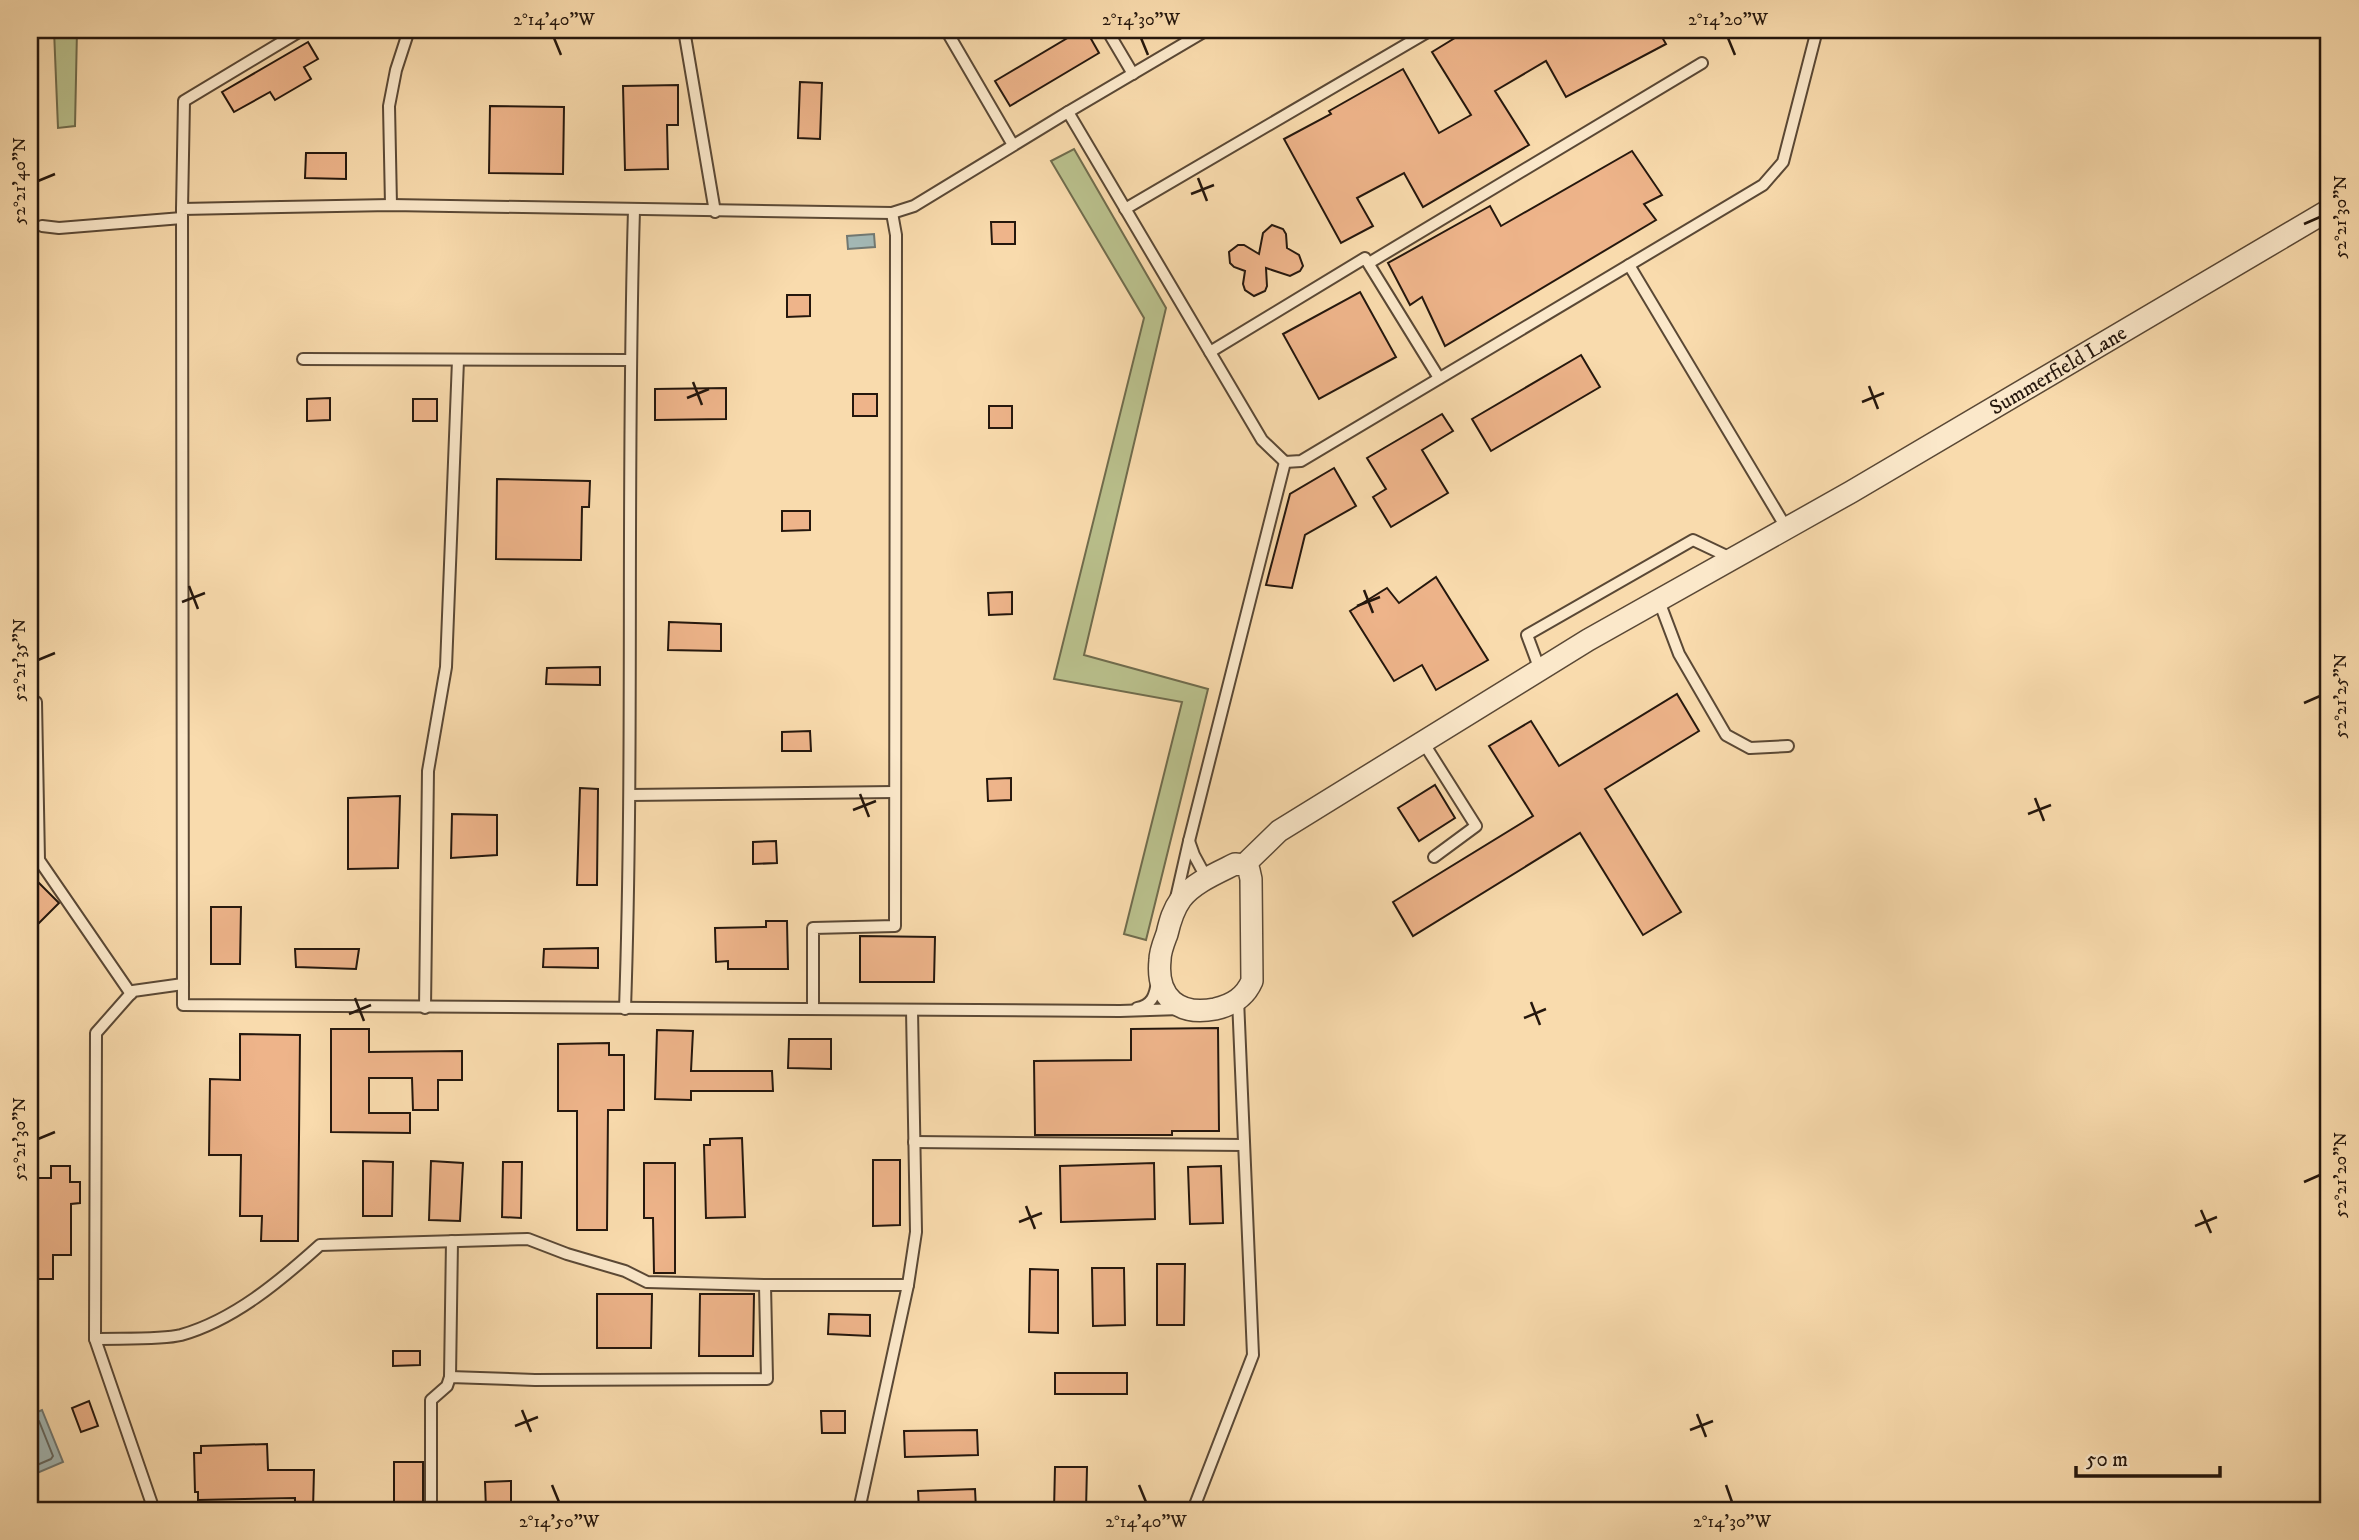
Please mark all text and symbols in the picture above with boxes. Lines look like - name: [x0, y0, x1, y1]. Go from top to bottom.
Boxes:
- text: 2°14'40"W: [513, 9, 595, 31]
- text: 2°14'30"W: [1102, 9, 1181, 31]
- text: 2°14'20"W: [1688, 9, 1769, 31]
- text: 52°21'40"N: [9, 137, 31, 225]
- text: 52°21'30"N: [2330, 175, 2352, 259]
- street label: Summerfield Lane: [1985, 320, 2132, 421]
- text: 52°21'35"N: [9, 618, 31, 701]
- text: 52°21'25"N: [2330, 653, 2352, 739]
- text: 52°21'30"N: [9, 1097, 31, 1181]
- text: 52°21'20"N: [2330, 1132, 2352, 1218]
- scale bar: [2076, 1435, 2219, 1479]
- text: 50 m: [2086, 1447, 2128, 1473]
- text: 2°14'50"W: [519, 1511, 600, 1533]
- text: 2°14'40"W: [1105, 1511, 1187, 1533]
- text: 2°14'30"W: [1693, 1511, 1772, 1533]

